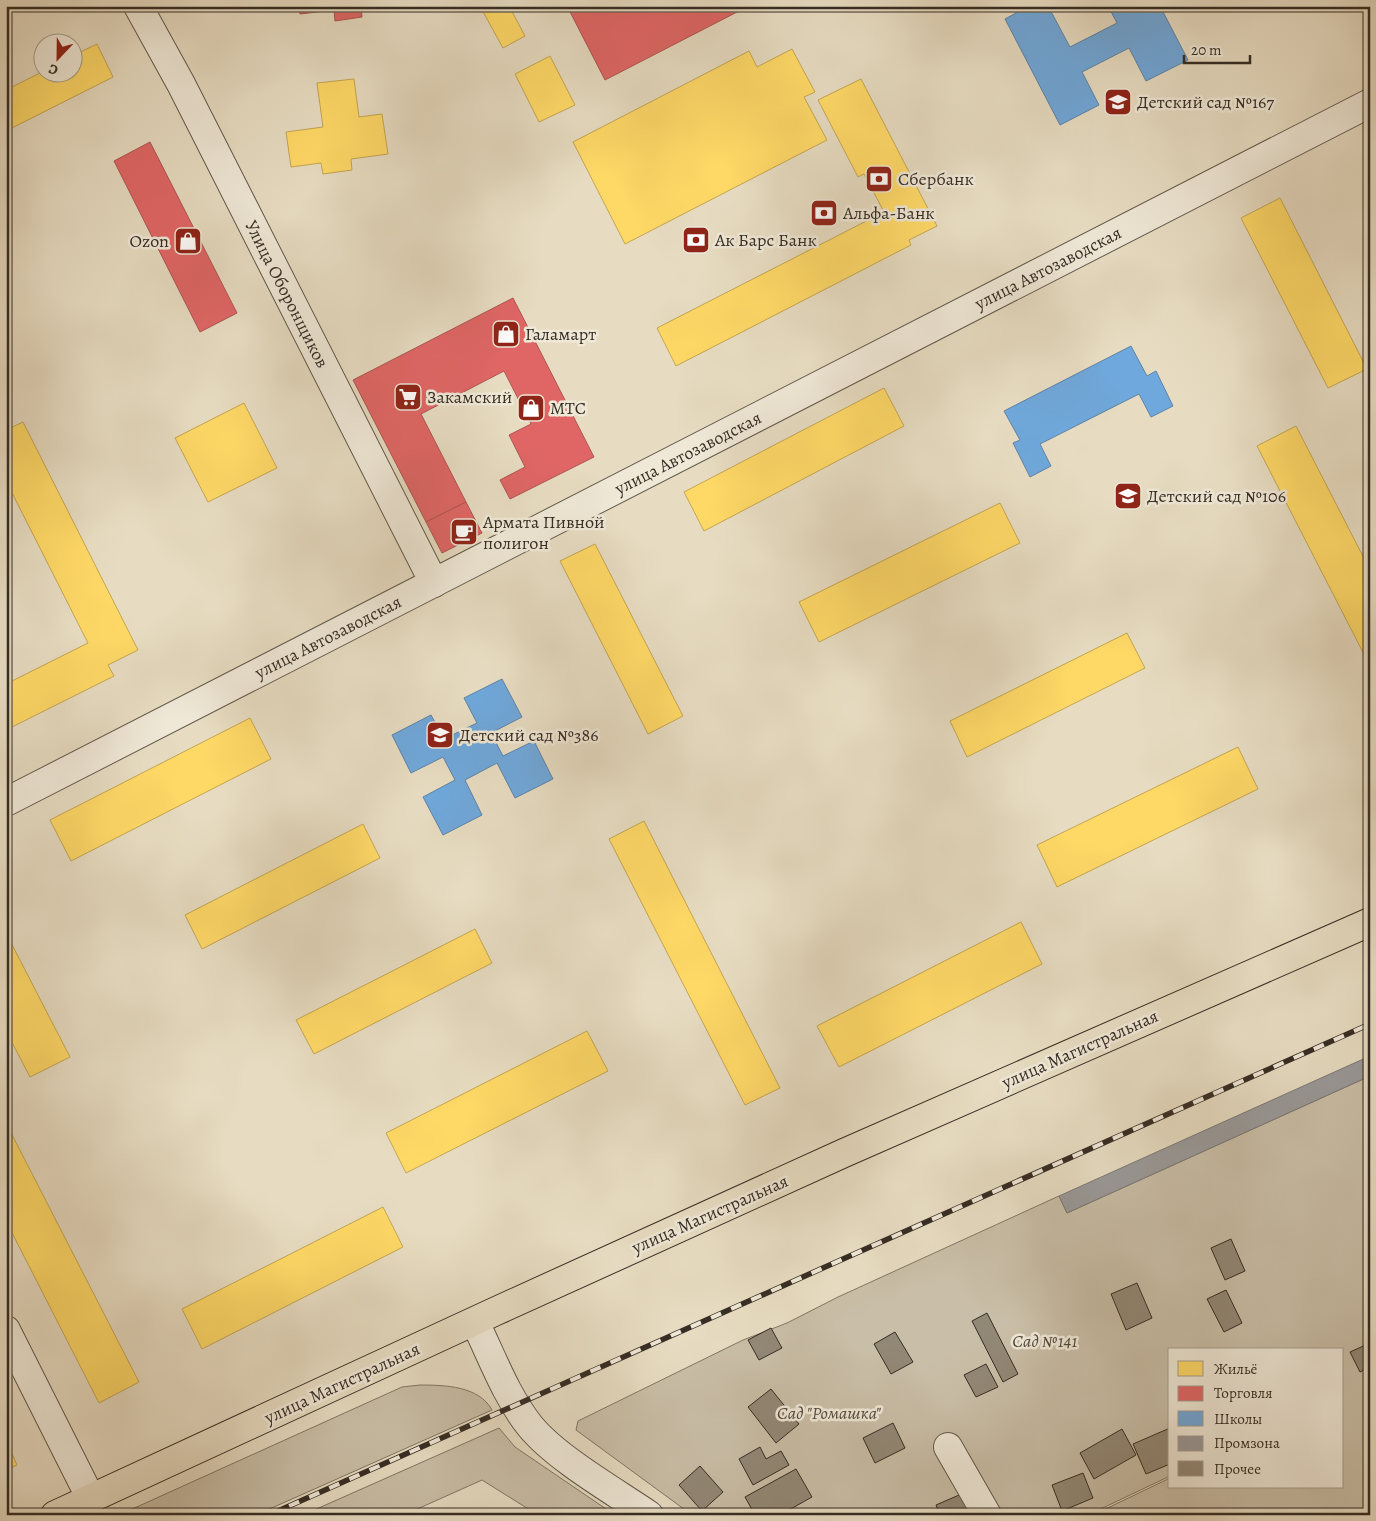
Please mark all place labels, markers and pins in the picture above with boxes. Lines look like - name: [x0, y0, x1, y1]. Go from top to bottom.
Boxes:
- school or university icon: Детский сад №167: [1103, 87, 1133, 117]
- place label: Детский сад №167: [1137, 90, 1274, 114]
- bank icon: Сбербанк: [864, 164, 894, 194]
- place label: Сбербанк: [898, 167, 974, 191]
- bank icon: Альфа-Банк: [809, 198, 839, 228]
- place label: Альфа-Банк: [842, 201, 935, 225]
- bank icon: Ак Барс Банк: [681, 225, 711, 255]
- shop icon: Ozon: [173, 226, 203, 256]
- place label: Ак Барс Банк: [714, 228, 817, 252]
- place label: Ozon: [129, 229, 169, 253]
- shop icon: Галамарт: [491, 319, 521, 349]
- place label: Галамарт: [525, 322, 596, 346]
- supermarket icon: Закамский: [393, 382, 423, 412]
- place label: Закамский: [427, 385, 512, 409]
- shop icon: МТС: [516, 393, 546, 423]
- place label: МТС: [550, 396, 586, 420]
- school or university icon: Детский сад №106: [1113, 481, 1143, 511]
- place label: Детский сад №106: [1147, 484, 1286, 508]
- place label: Армата Пивной полигон: [482, 510, 605, 555]
- cafe icon: Армата Пивной полигон: [449, 517, 479, 547]
- school or university icon: Детский сад №386: [425, 720, 455, 750]
- place label: Детский сад №386: [459, 723, 598, 747]

